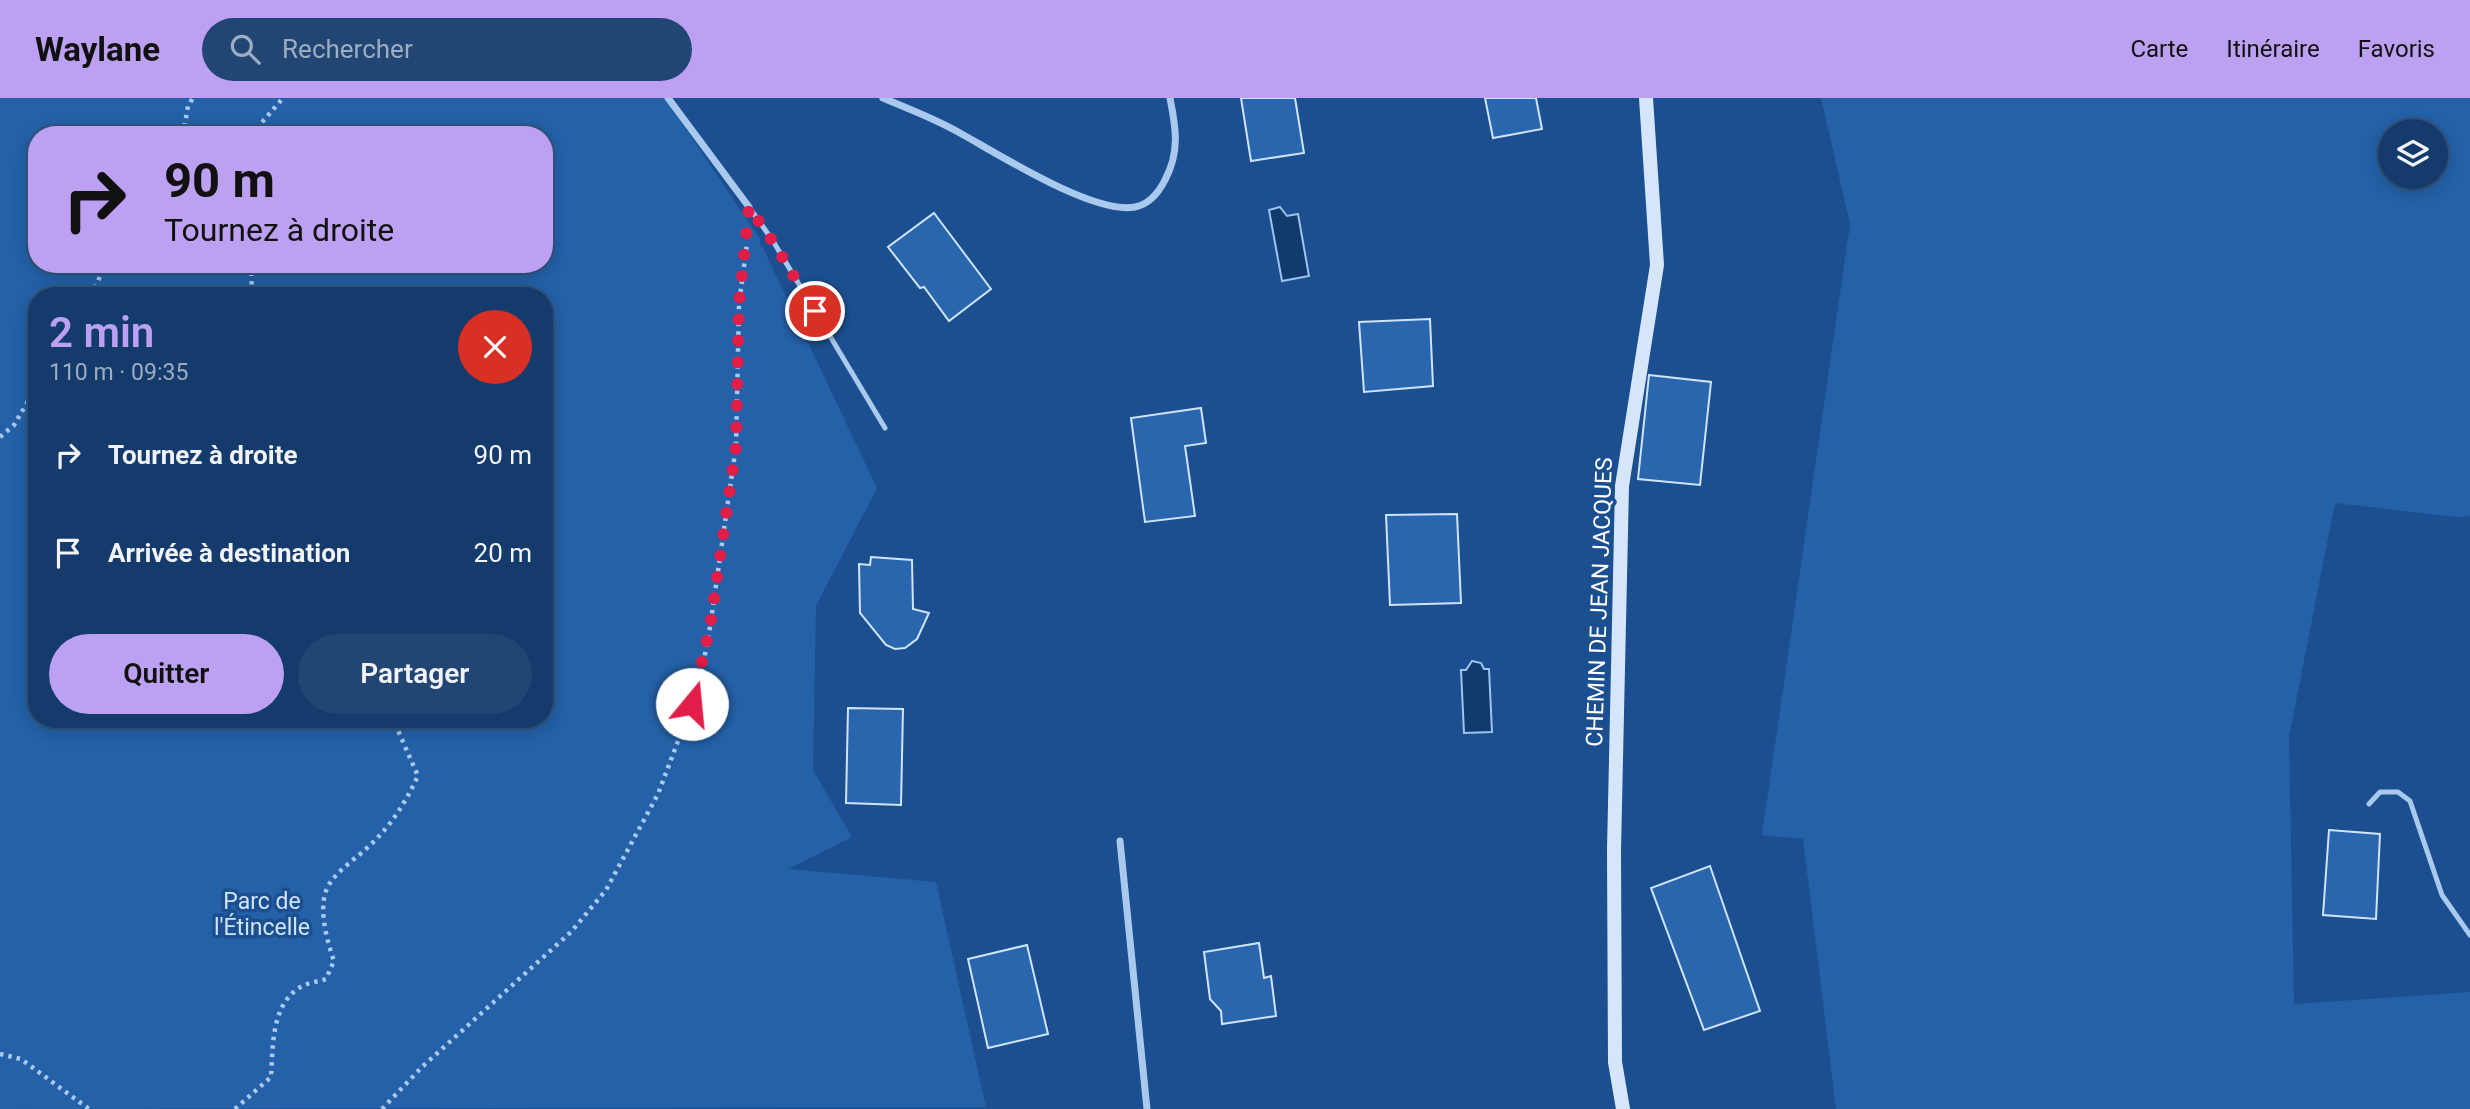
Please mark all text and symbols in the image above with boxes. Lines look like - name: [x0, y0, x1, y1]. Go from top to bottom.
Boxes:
- search box: [202, 18, 692, 81]
- text: Waylane: [35, 30, 160, 69]
- icon: search: [226, 30, 264, 68]
- text: Rechercher: [282, 34, 413, 64]
- text: Carte: [2130, 35, 2188, 63]
- text: Itinéraire: [2226, 35, 2320, 63]
- text: Favoris: [2358, 35, 2435, 63]
- map controls: [2378, 119, 2448, 189]
- button: layers: [2378, 119, 2448, 189]
- text: 90 m: [164, 152, 275, 209]
- icon: right: [49, 154, 140, 245]
- text: Tournez à droite: [164, 211, 394, 249]
- pin: [785, 281, 845, 341]
- icon: arrive: [796, 292, 834, 330]
- text: 2 min: [49, 308, 154, 357]
- button: close: [458, 310, 532, 384]
- text: 110 m · 09:35: [49, 359, 188, 386]
- icon: right: [49, 436, 87, 474]
- text: Tournez à droite: [108, 440, 298, 470]
- text: 90 m: [474, 440, 532, 470]
- street label: CHEMIN DE JEAN JACQUES: [1581, 457, 1618, 747]
- icon: arrive: [49, 534, 87, 572]
- text: Arrivée à destination: [108, 538, 350, 568]
- text: 20 m: [474, 538, 532, 568]
- button: Quitter: [49, 634, 284, 714]
- button: Partager: [298, 634, 532, 714]
- position arrow: [655, 667, 729, 741]
- park label: Parc de l'Étincelle: [214, 888, 310, 941]

